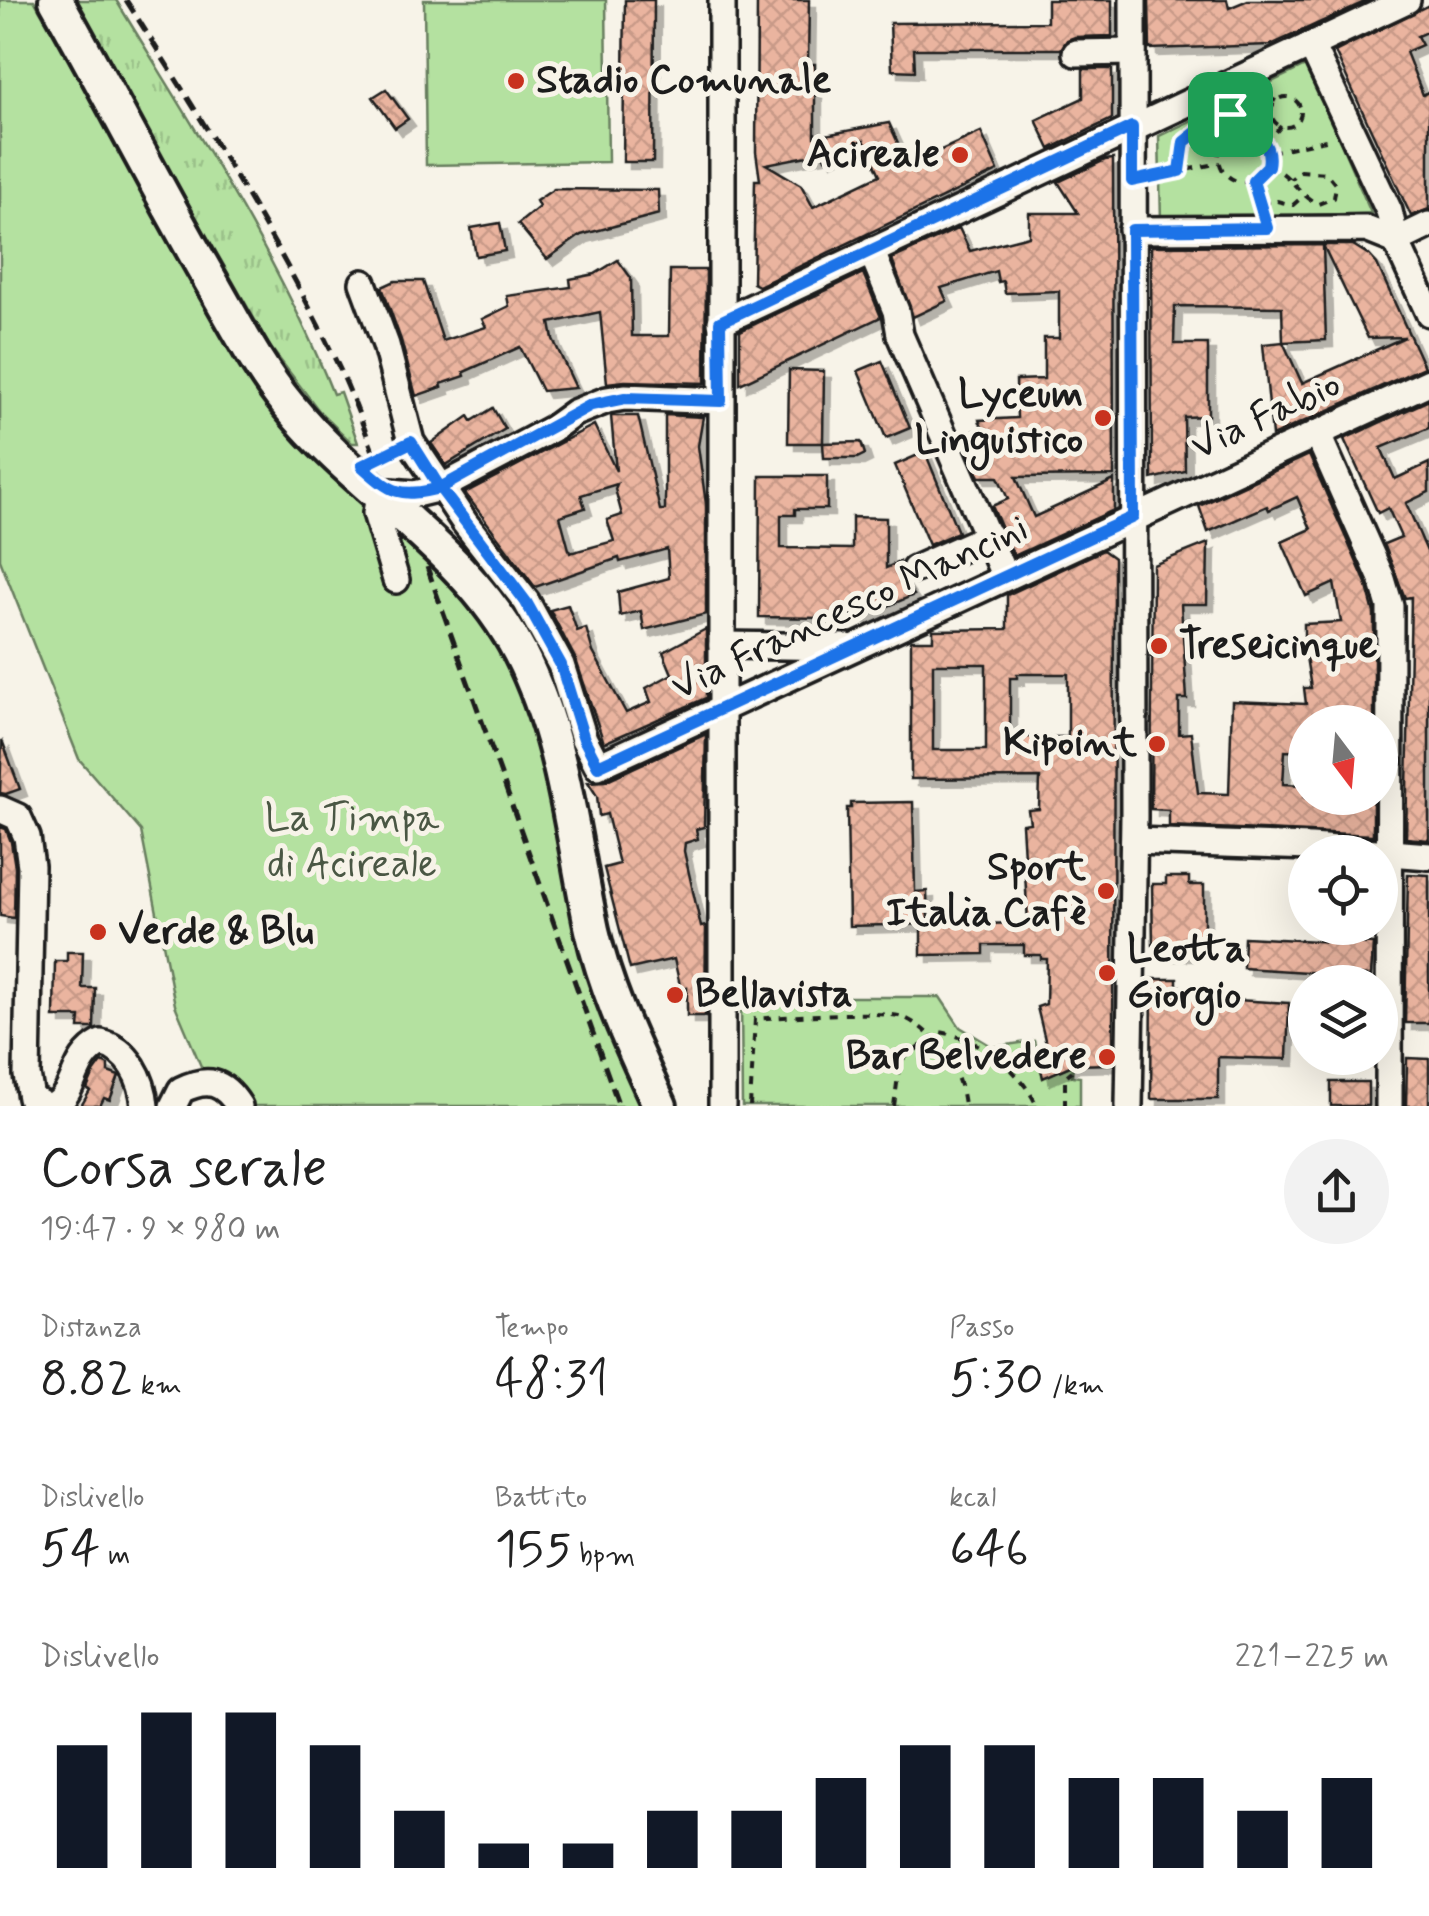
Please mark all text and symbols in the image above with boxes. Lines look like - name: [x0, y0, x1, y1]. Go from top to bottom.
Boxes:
- place label: Stadio Comunale: [536, 55, 832, 107]
- marker: Stadio Comunale: [505, 70, 527, 92]
- pin: [1188, 72, 1273, 157]
- icon: arrive: [1203, 87, 1258, 142]
- place label: Acireale: [807, 129, 940, 181]
- marker: Acireale: [949, 144, 971, 166]
- street label: Via Fabio: [1183, 359, 1349, 473]
- place label: Lyceum Linguistico: [915, 369, 1083, 471]
- marker: Lyceum Linguistico: [1092, 407, 1114, 429]
- street label: Via Francesco Mancini: [663, 502, 1037, 714]
- place label: Treseicinque: [1179, 620, 1378, 672]
- marker: Treseicinque: [1148, 635, 1170, 657]
- north arrow: [1288, 705, 1398, 815]
- map controls: [1288, 705, 1398, 1075]
- place label: Kipoint: [1003, 718, 1137, 770]
- marker: Kipoint: [1146, 733, 1168, 755]
- park label: La Timpa di Acireale: [265, 793, 440, 891]
- button: locate: [1288, 835, 1398, 945]
- place label: Sport Italia Cafè: [886, 842, 1086, 940]
- marker: Sport Italia Cafè: [1095, 880, 1117, 902]
- place label: Verde & Blu: [118, 906, 313, 958]
- marker: Verde & Blu: [87, 921, 109, 943]
- place label: Leotta Giorgio: [1127, 924, 1246, 1026]
- marker: Leotta Giorgio: [1096, 962, 1118, 984]
- button: layers: [1288, 965, 1398, 1075]
- place label: Bellavista: [695, 969, 852, 1021]
- marker: Bellavista: [664, 984, 686, 1006]
- place label: Bar Belvedere: [846, 1031, 1087, 1083]
- marker: Bar Belvedere: [1096, 1046, 1118, 1068]
- text: Corsa serale: [40, 1134, 327, 1206]
- button: share: [1284, 1139, 1389, 1244]
- text: 19:47 · 9 × 980 m: [40, 1208, 280, 1250]
- text: Distanza: [40, 1310, 142, 1347]
- text: Tempo: [495, 1310, 569, 1347]
- text: Passo: [949, 1310, 1015, 1347]
- text: 8.82: [40, 1347, 133, 1413]
- text: 48:31: [495, 1347, 609, 1413]
- text: 5:30: [949, 1347, 1044, 1413]
- text: km: [133, 1368, 182, 1405]
- text: /km: [1044, 1368, 1105, 1405]
- text: Dislivello: [40, 1480, 145, 1517]
- text: Battito: [495, 1480, 587, 1517]
- text: kcal: [949, 1480, 996, 1517]
- text: 54: [40, 1517, 100, 1583]
- text: 155: [495, 1517, 571, 1583]
- text: 646: [949, 1517, 1029, 1583]
- text: m: [100, 1538, 130, 1575]
- text: bpm: [571, 1538, 635, 1575]
- text: Dislivello: [40, 1636, 159, 1678]
- text: 221–225 m: [1235, 1636, 1389, 1678]

